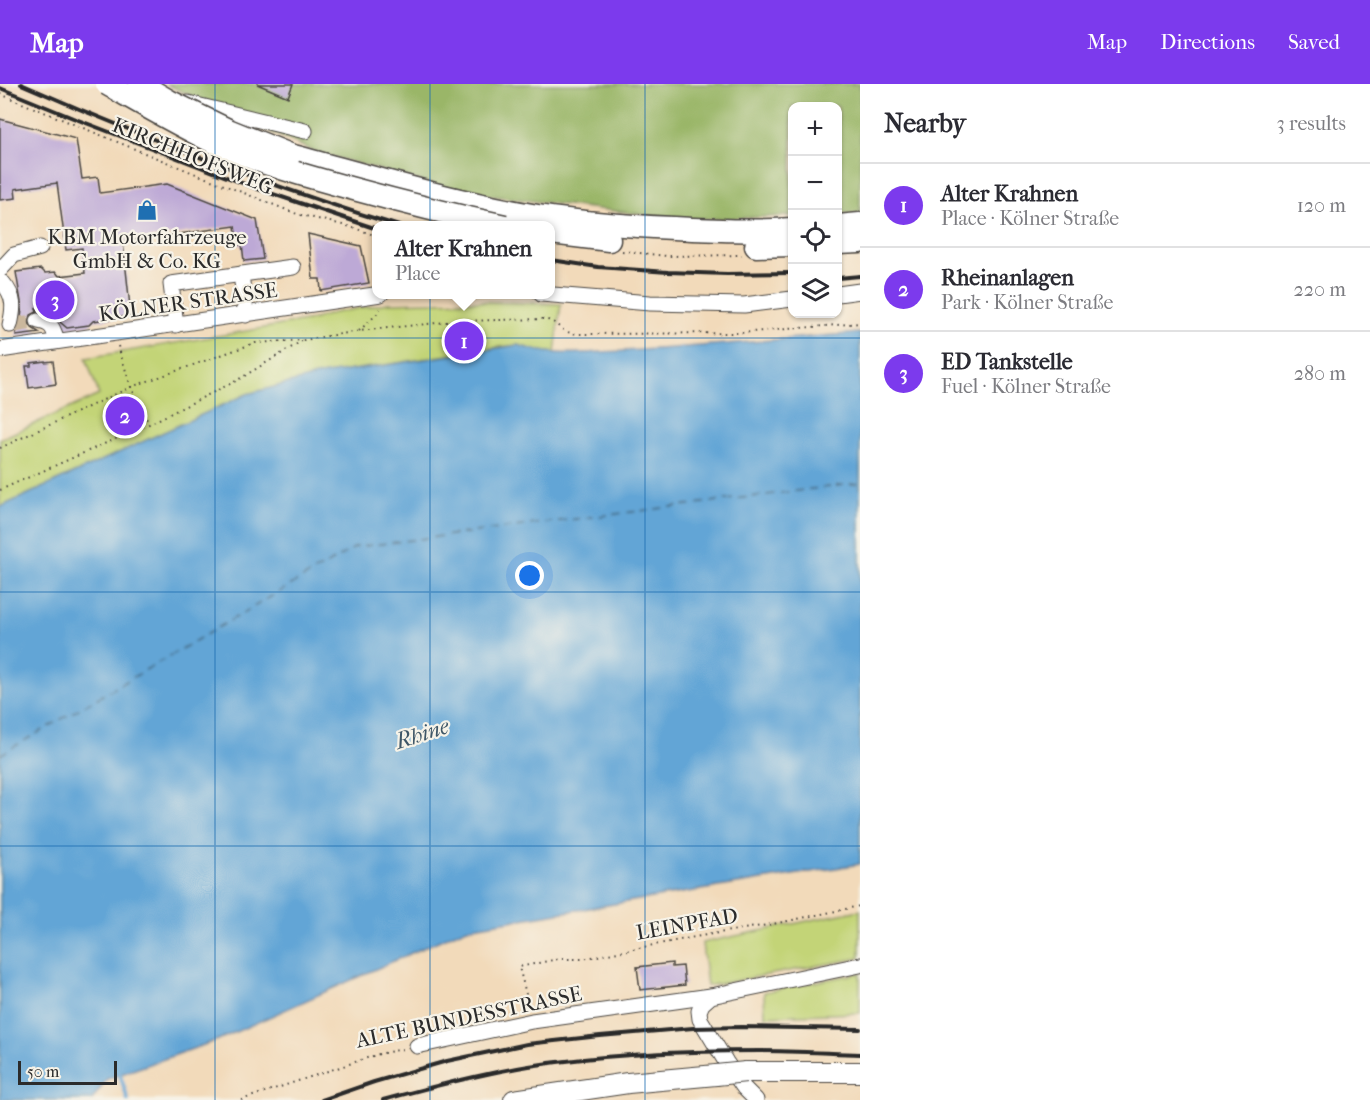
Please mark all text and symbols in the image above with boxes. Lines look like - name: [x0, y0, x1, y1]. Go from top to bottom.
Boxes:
- text: Map: [30, 26, 84, 59]
- text: Map: [1087, 30, 1127, 54]
- text: Directions: [1160, 30, 1255, 54]
- text: Saved: [1288, 30, 1340, 54]
- map controls: [788, 102, 842, 318]
- button: +: [788, 102, 842, 156]
- text: Nearby: [884, 108, 966, 139]
- text: 3 results: [1277, 112, 1346, 135]
- street label: KIRCHHOFSWEG: [109, 113, 277, 199]
- button: −: [788, 156, 842, 210]
- text: Alter Krahnen: [941, 181, 1078, 207]
- text: 1: [900, 194, 907, 217]
- text: 120 m: [1297, 194, 1346, 217]
- shop icon: KBM Motorfahrzeuge GmbH & Co. KG: [135, 198, 159, 222]
- text: Place · Kölner Straße: [941, 207, 1119, 230]
- button: locate: [788, 210, 842, 264]
- popup: [372, 221, 555, 299]
- place label: KBM Motorfahrzeuge GmbH & Co. KG: [47, 225, 247, 273]
- text: Alter Krahnen: [395, 236, 532, 262]
- text: Place: [395, 262, 440, 285]
- button: layers: [788, 264, 842, 318]
- text: Rheinanlagen: [941, 265, 1074, 291]
- pin: 3: [36, 278, 74, 322]
- street label: KÖLNER STRASSE: [97, 278, 279, 326]
- text: 2: [898, 278, 909, 301]
- text: 220 m: [1293, 278, 1346, 301]
- text: Park · Kölner Straße: [941, 291, 1113, 314]
- pin: 1: [444, 318, 484, 364]
- text: ED Tankstelle: [941, 349, 1073, 375]
- text: 3: [899, 362, 908, 385]
- text: 280 m: [1294, 362, 1346, 385]
- text: Fuel · Kölner Straße: [941, 375, 1111, 398]
- pin: 2: [106, 394, 144, 438]
- your location: [515, 561, 544, 590]
- water label: Rhine: [390, 713, 453, 755]
- street label: LEINPFAD: [634, 903, 740, 945]
- street label: ALTE BUNDESSTRASSE: [353, 981, 584, 1053]
- scale bar: [18, 1058, 117, 1086]
- text: 50 m: [27, 1062, 59, 1081]

